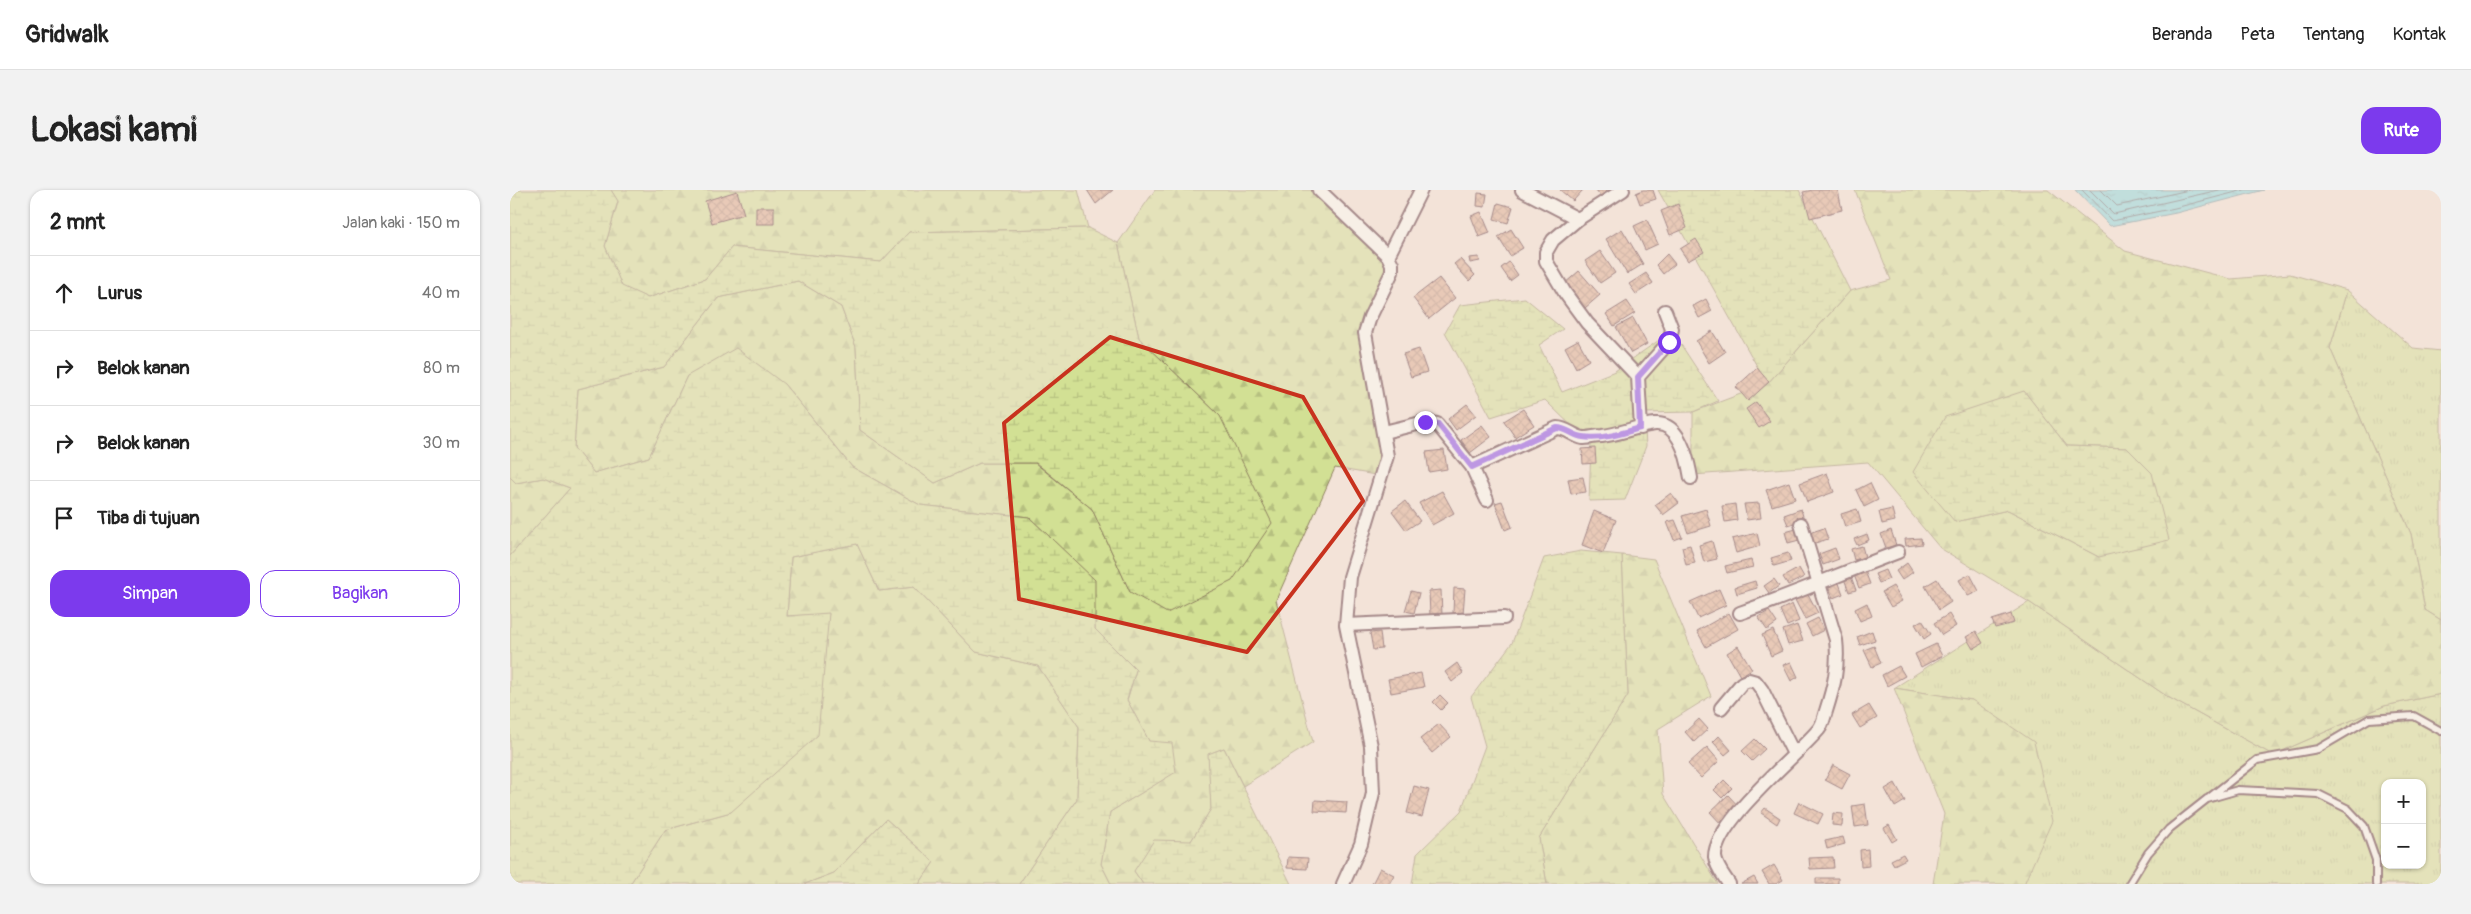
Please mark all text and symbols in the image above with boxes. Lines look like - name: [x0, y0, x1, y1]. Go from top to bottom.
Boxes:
- text: Gridwalk: [25, 20, 109, 49]
- text: Beranda: [2152, 23, 2212, 46]
- text: Peta: [2240, 23, 2275, 46]
- text: Tentang: [2303, 23, 2365, 46]
- text: Kontak: [2393, 23, 2446, 46]
- button: Rute: [2361, 107, 2441, 154]
- text: Lokasi kami: [30, 108, 197, 152]
- text: 2 mnt: [50, 209, 105, 236]
- text: Jalan kaki · 150 m: [342, 213, 460, 233]
- icon: ahead: [50, 279, 78, 307]
- text: Lurus: [97, 281, 142, 305]
- text: 40 m: [422, 283, 460, 303]
- route start: [1658, 331, 1681, 354]
- icon: right: [50, 354, 78, 382]
- text: Belok kanan: [97, 356, 190, 380]
- text: 80 m: [423, 358, 460, 378]
- route end: [1414, 411, 1437, 434]
- icon: right: [50, 429, 78, 457]
- text: Belok kanan: [97, 431, 190, 455]
- text: 30 m: [422, 433, 460, 453]
- icon: arrive: [50, 504, 78, 532]
- text: Tiba di tujuan: [97, 506, 200, 530]
- button: Simpan: [50, 570, 250, 617]
- button: Bagikan: [260, 570, 460, 617]
- map controls: [2381, 779, 2426, 869]
- button: +: [2381, 779, 2426, 824]
- button: −: [2381, 824, 2426, 869]

